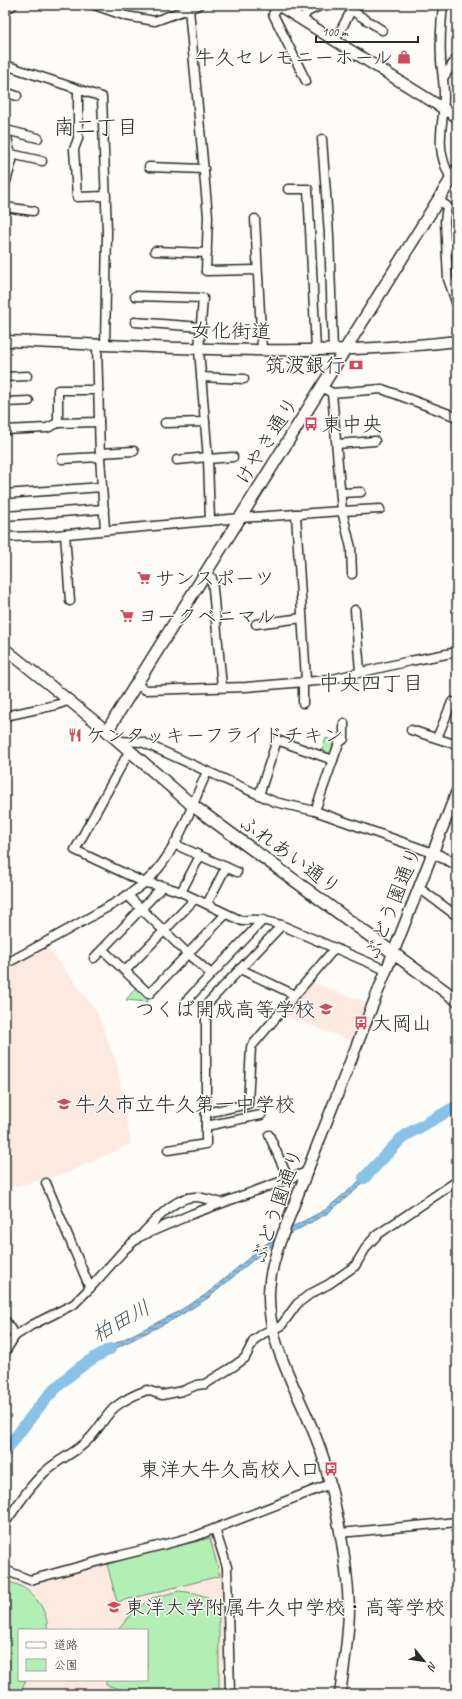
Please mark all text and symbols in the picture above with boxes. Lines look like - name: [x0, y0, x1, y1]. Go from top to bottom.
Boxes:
- scale bar: [316, 18, 418, 44]
- text: 100 m: [322, 24, 349, 40]
- place label: 牛久セレモニーホール: [195, 45, 393, 70]
- shop icon: 牛久セレモニーホール: [396, 49, 412, 65]
- district label: 南二丁目: [54, 114, 138, 140]
- street label: 女化街道: [191, 318, 271, 344]
- place label: 筑波銀行: [265, 353, 345, 378]
- bank icon: 筑波銀行: [348, 357, 364, 373]
- street label: けやき通り: [230, 392, 304, 490]
- place label: 東中央: [322, 412, 382, 437]
- bus stop icon: 東中央: [303, 416, 319, 432]
- place label: サンスポーツ: [155, 566, 275, 591]
- supermarket icon: サンスポーツ: [136, 570, 152, 586]
- place label: ヨークベニマル: [138, 604, 276, 629]
- supermarket icon: ヨークベニマル: [119, 608, 135, 624]
- district label: 中央四丁目: [319, 670, 424, 696]
- place label: ケンタッキーフライドチキン: [86, 723, 344, 748]
- restaurant icon: ケンタッキーフライドチキン: [67, 727, 83, 743]
- street label: ふれあい通り: [234, 810, 346, 900]
- street label: ぶどう園通り: [359, 842, 427, 964]
- place label: つくば開成高等学校: [135, 997, 315, 1022]
- school or university icon: つくば開成高等学校: [318, 1001, 334, 1017]
- place label: 大岡山: [372, 1011, 432, 1036]
- bus stop icon: 大岡山: [353, 1015, 369, 1031]
- place label: 牛久市立牛久第一中学校: [75, 1092, 295, 1117]
- school or university icon: 牛久市立牛久第一中学校: [56, 1096, 72, 1112]
- street label: ぶどう園通り: [246, 1145, 308, 1267]
- water label: 柏田川: [87, 1294, 155, 1348]
- place label: 東洋大牛久高校入口: [140, 1457, 320, 1482]
- bus stop icon: 東洋大牛久高校入口: [323, 1461, 339, 1477]
- place label: 東洋大学附属牛久中学校・高等学校: [125, 1595, 445, 1620]
- school or university icon: 東洋大学附属牛久中学校・高等学校: [106, 1599, 122, 1615]
- legend: [18, 1629, 148, 1681]
- text: 道路: [54, 1637, 78, 1653]
- north arrow: [404, 1641, 444, 1681]
- text: 公園: [54, 1657, 78, 1673]
- text: N: [424, 1660, 440, 1674]

